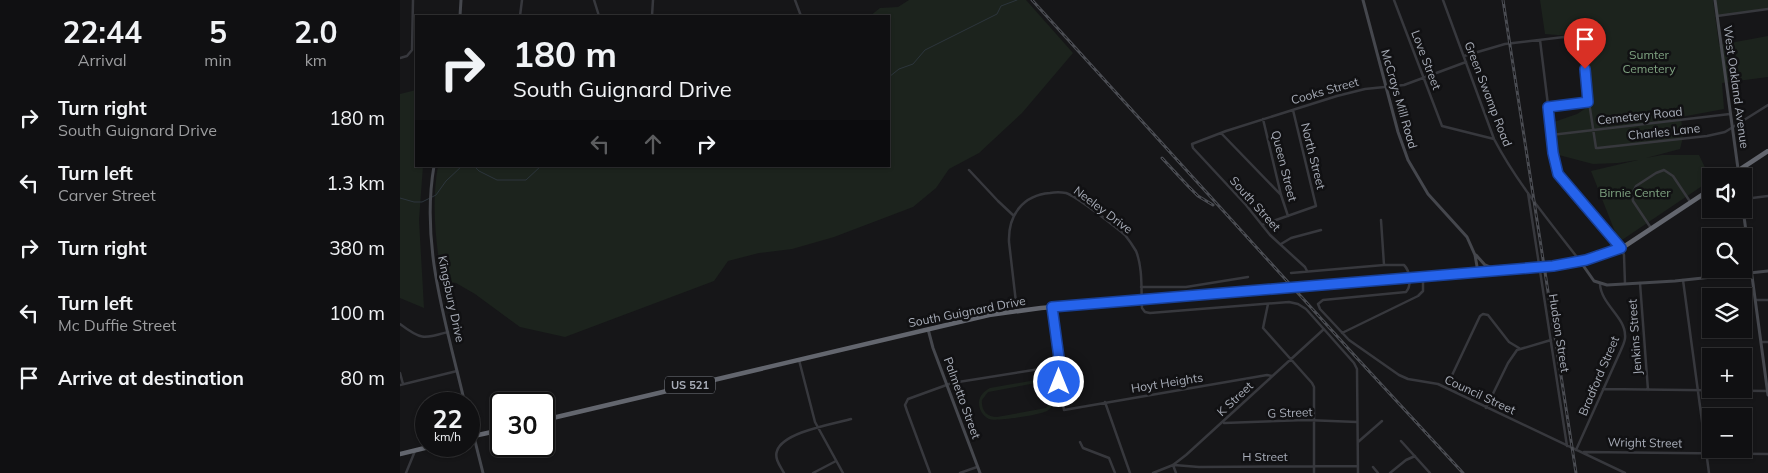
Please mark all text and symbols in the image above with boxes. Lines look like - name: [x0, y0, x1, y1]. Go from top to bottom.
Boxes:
- text: 22:44: [62, 13, 142, 51]
- text: 5: [209, 13, 227, 51]
- text: 2.0: [294, 13, 338, 51]
- pin: [1564, 18, 1606, 69]
- street label: West Oakland Avenue: [1720, 24, 1753, 150]
- icon: arrive: [1571, 25, 1599, 53]
- street label: Love Street: [1408, 28, 1445, 92]
- text: 180 m: [513, 32, 617, 76]
- icon: right: [430, 35, 495, 100]
- street label: Green Swamp Road: [1461, 39, 1515, 149]
- street label: McCrays Mill Road: [1378, 47, 1421, 150]
- park label: Sumter Cemetery: [1622, 47, 1676, 76]
- text: Arrival: [78, 50, 127, 70]
- text: min: [204, 50, 232, 70]
- text: km: [305, 50, 327, 70]
- street label: Cooks Street: [1289, 74, 1360, 107]
- text: South Guignard Drive: [513, 75, 732, 103]
- text: Turn right: [58, 96, 147, 120]
- icon: right: [15, 104, 43, 132]
- street label: Cemetery Road: [1597, 104, 1683, 127]
- text: 180 m: [329, 106, 385, 130]
- text: South Guignard Drive: [58, 120, 217, 140]
- street label: Charles Lane: [1627, 120, 1701, 143]
- street label: North Street: [1298, 121, 1329, 191]
- street label: Queen Street: [1268, 129, 1301, 203]
- icon: left: [586, 130, 614, 158]
- icon: ahead: [639, 130, 667, 158]
- icon: right: [692, 130, 720, 158]
- text: Turn left: [58, 161, 133, 185]
- map controls: [1702, 168, 1752, 458]
- button: sound: [1702, 168, 1752, 218]
- icon: left: [15, 169, 43, 197]
- text: 1.3 km: [326, 171, 385, 195]
- street label: South Street: [1227, 173, 1284, 234]
- street label: Neeley Drive: [1071, 183, 1136, 237]
- text: Carver Street: [58, 185, 156, 205]
- park label: Birnie Center: [1599, 185, 1671, 200]
- button: search: [1702, 228, 1752, 278]
- icon: right: [15, 234, 43, 262]
- text: Turn right: [58, 236, 147, 260]
- text: 380 m: [329, 236, 385, 260]
- street label: Kingsbury Drive: [435, 254, 468, 344]
- button: layers: [1702, 288, 1752, 338]
- text: Turn left: [58, 291, 133, 315]
- street label: Hudson Street: [1546, 292, 1573, 373]
- street label: South Guignard Drive: [907, 293, 1027, 330]
- icon: left: [15, 299, 43, 327]
- street label: Jenkins Street: [1624, 299, 1645, 375]
- text: 100 m: [329, 301, 385, 325]
- text: Mc Duffie Street: [58, 315, 176, 335]
- street label: Bradford Street: [1575, 334, 1622, 418]
- button: +: [1702, 348, 1752, 398]
- street label: Palmetto Street: [941, 355, 984, 441]
- position arrow: [1032, 355, 1084, 407]
- icon: arrive: [15, 364, 43, 392]
- text: Arrive at destination: [58, 366, 244, 390]
- text: 80 m: [341, 366, 385, 390]
- street label: Hoyt Heights: [1130, 369, 1204, 396]
- street label: Council Street: [1442, 372, 1518, 418]
- road number: US 521: [665, 376, 715, 394]
- street label: K Street: [1213, 378, 1256, 419]
- speed limit sign: 30: [490, 392, 555, 457]
- text: 22: [432, 403, 463, 434]
- street label: G Street: [1267, 404, 1313, 421]
- button: −: [1702, 408, 1752, 458]
- text: km/h: [434, 429, 461, 444]
- street label: Wright Street: [1608, 434, 1682, 451]
- street label: H Street: [1242, 449, 1288, 464]

